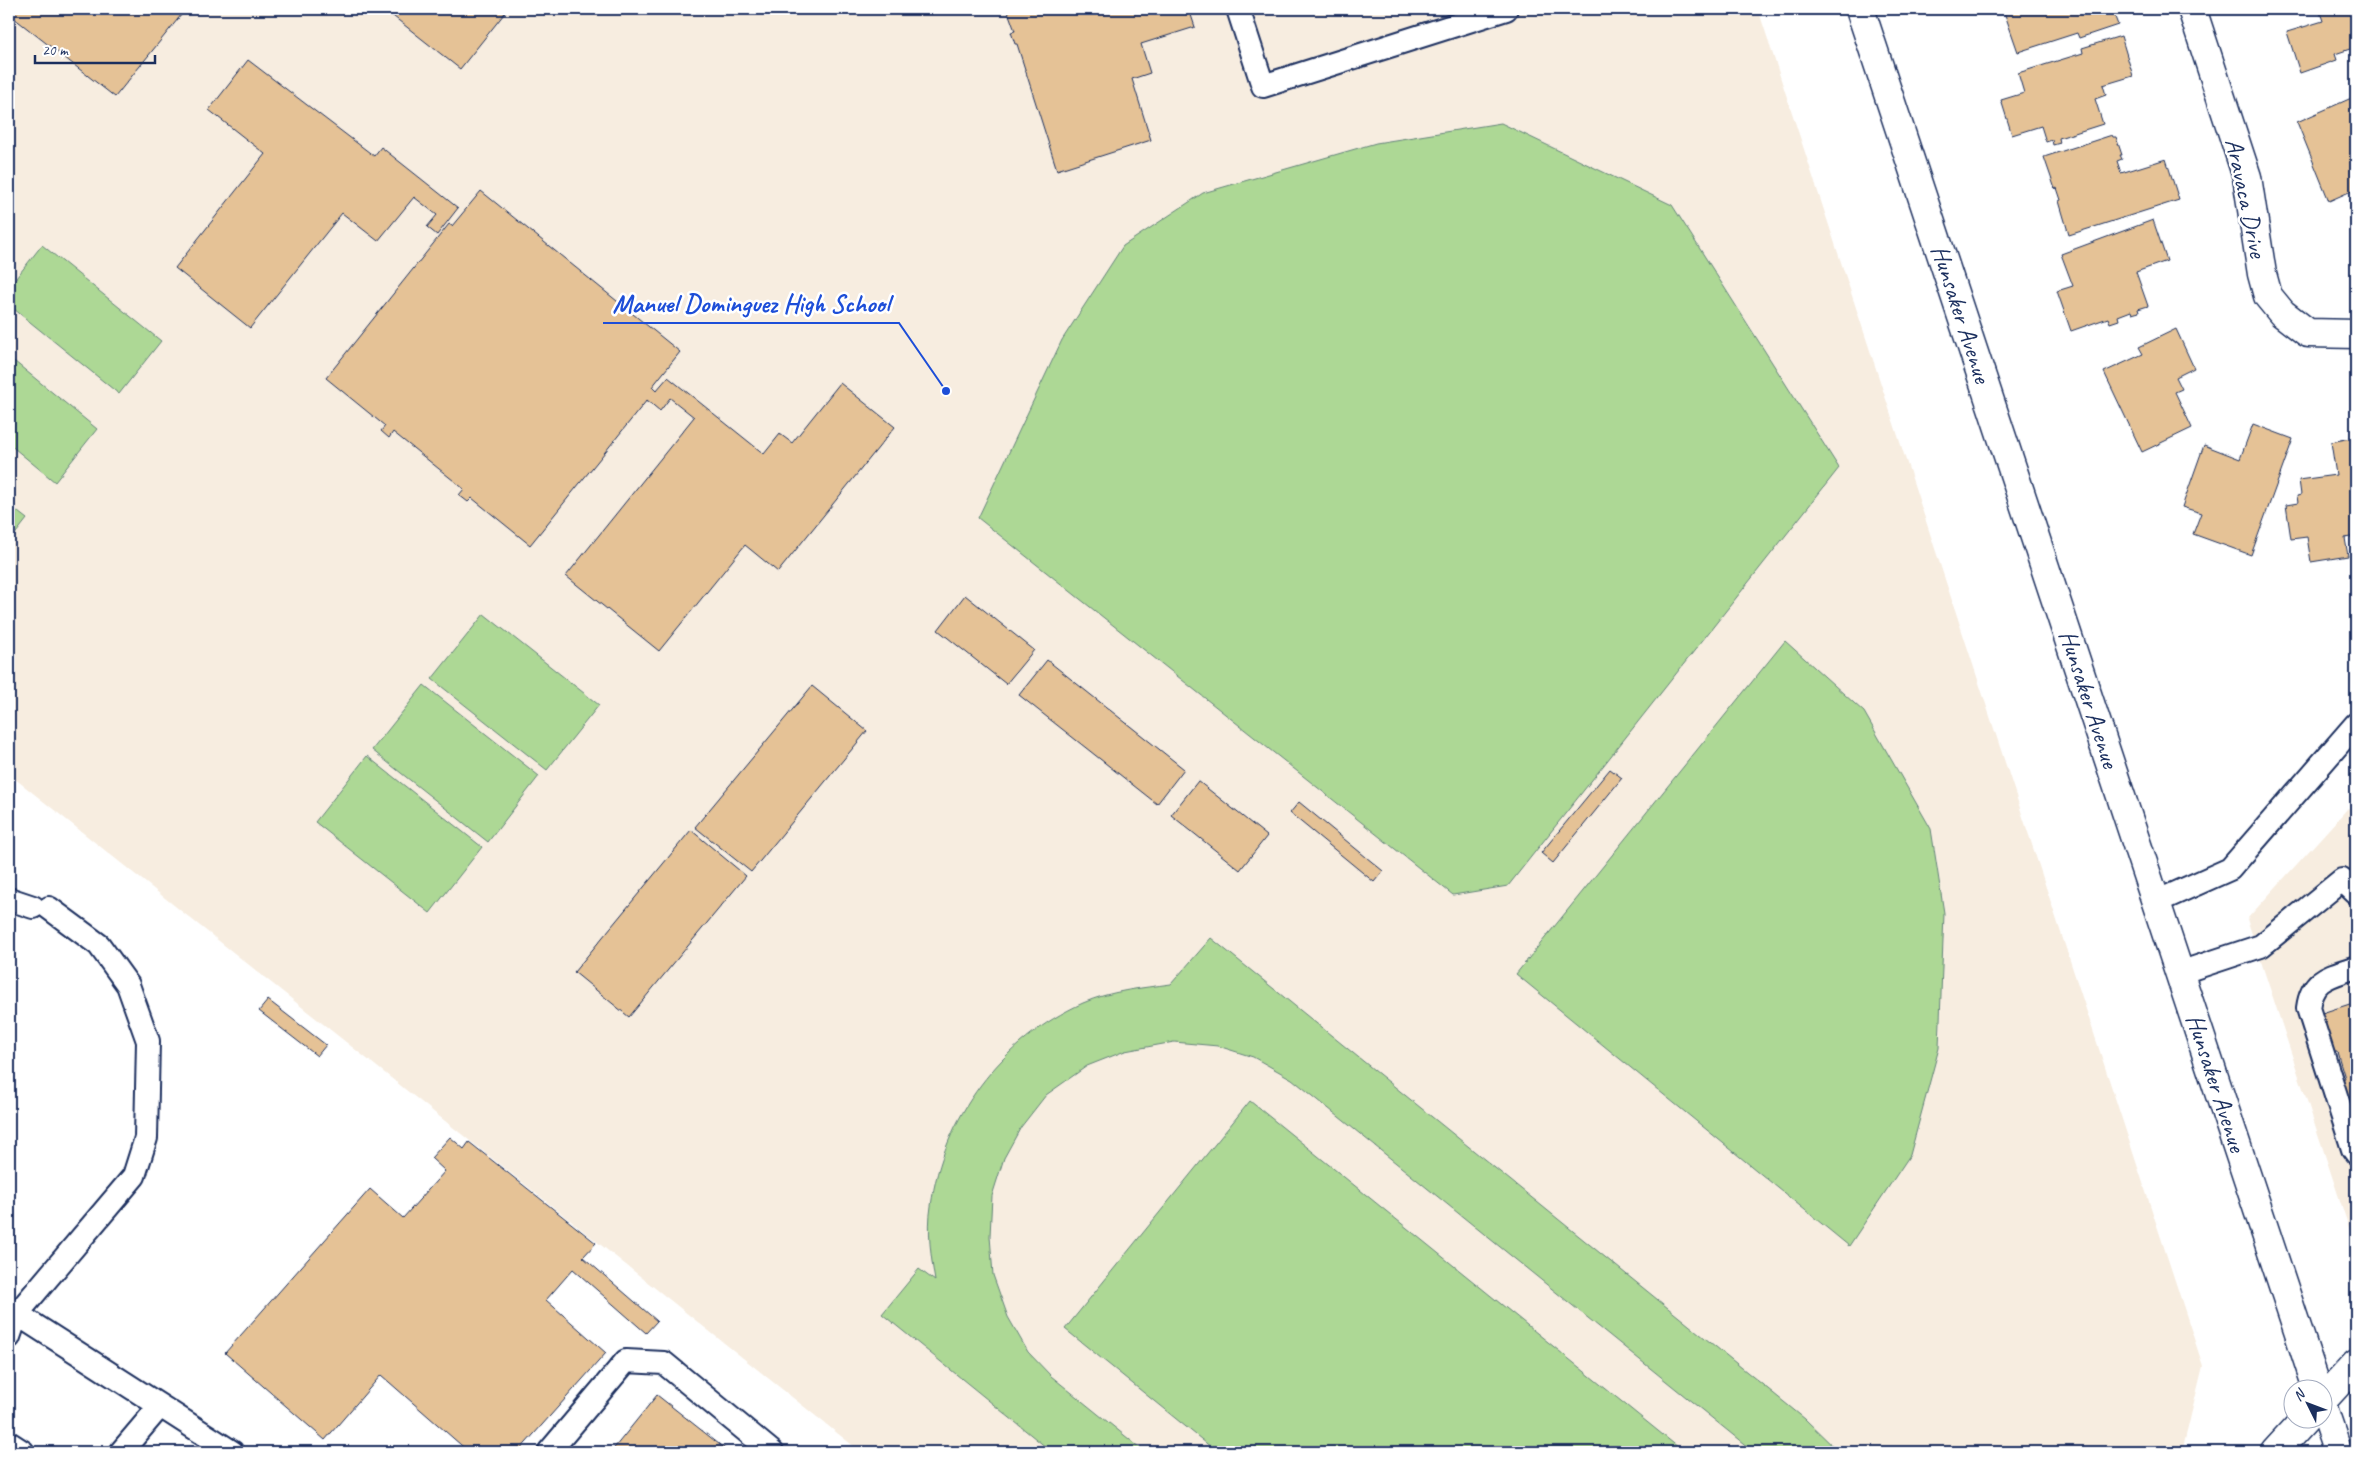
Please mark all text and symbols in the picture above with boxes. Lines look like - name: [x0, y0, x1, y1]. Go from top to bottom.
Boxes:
- scale bar: [35, 32, 155, 64]
- text: 20 m: [42, 41, 69, 60]
- street label: Aravaca Drive: [2218, 136, 2275, 262]
- street label: Hunsaker Avenue: [1924, 241, 1999, 389]
- callout: Manuel Dominguez High School: [603, 282, 899, 323]
- text: Manuel Dominguez High School: [612, 287, 894, 320]
- street label: Hunsaker Avenue: [2052, 626, 2127, 774]
- street label: Hunsaker Avenue: [2179, 1010, 2254, 1158]
- north arrow: [2282, 1378, 2332, 1428]
- text: N: [2289, 1385, 2309, 1405]

